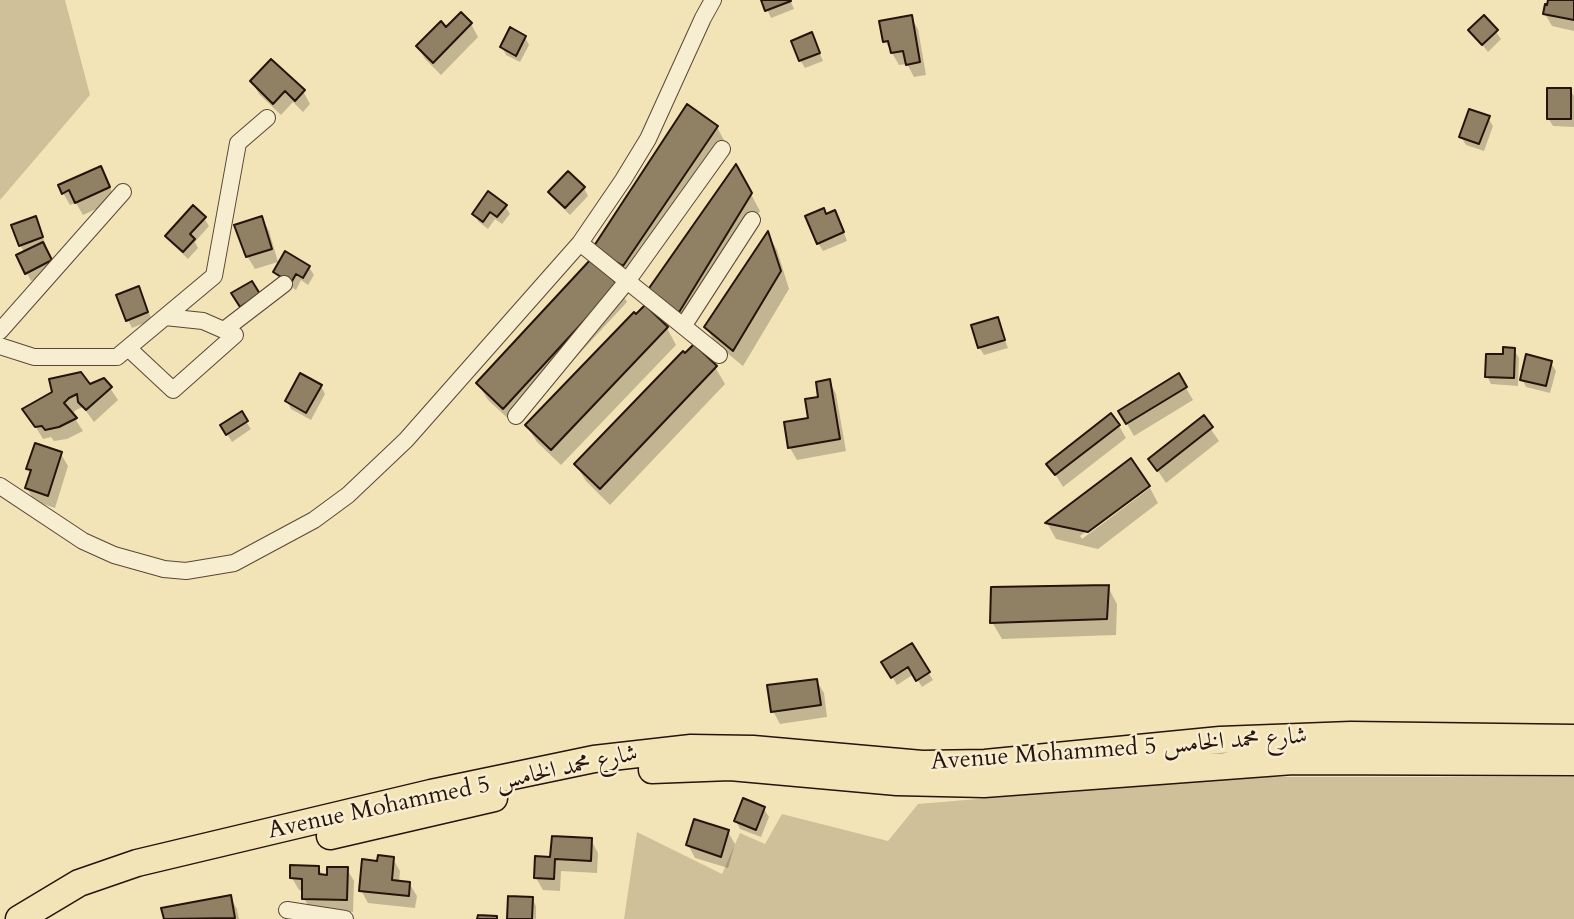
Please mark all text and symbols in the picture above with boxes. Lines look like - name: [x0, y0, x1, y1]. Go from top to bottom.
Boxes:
- street label: Avenue Mohammed 5 شارع محمد الخامس: [930, 722, 1308, 778]
- street label: Avenue Mohammed 5 شارع محمد الخامس: [265, 740, 641, 846]

